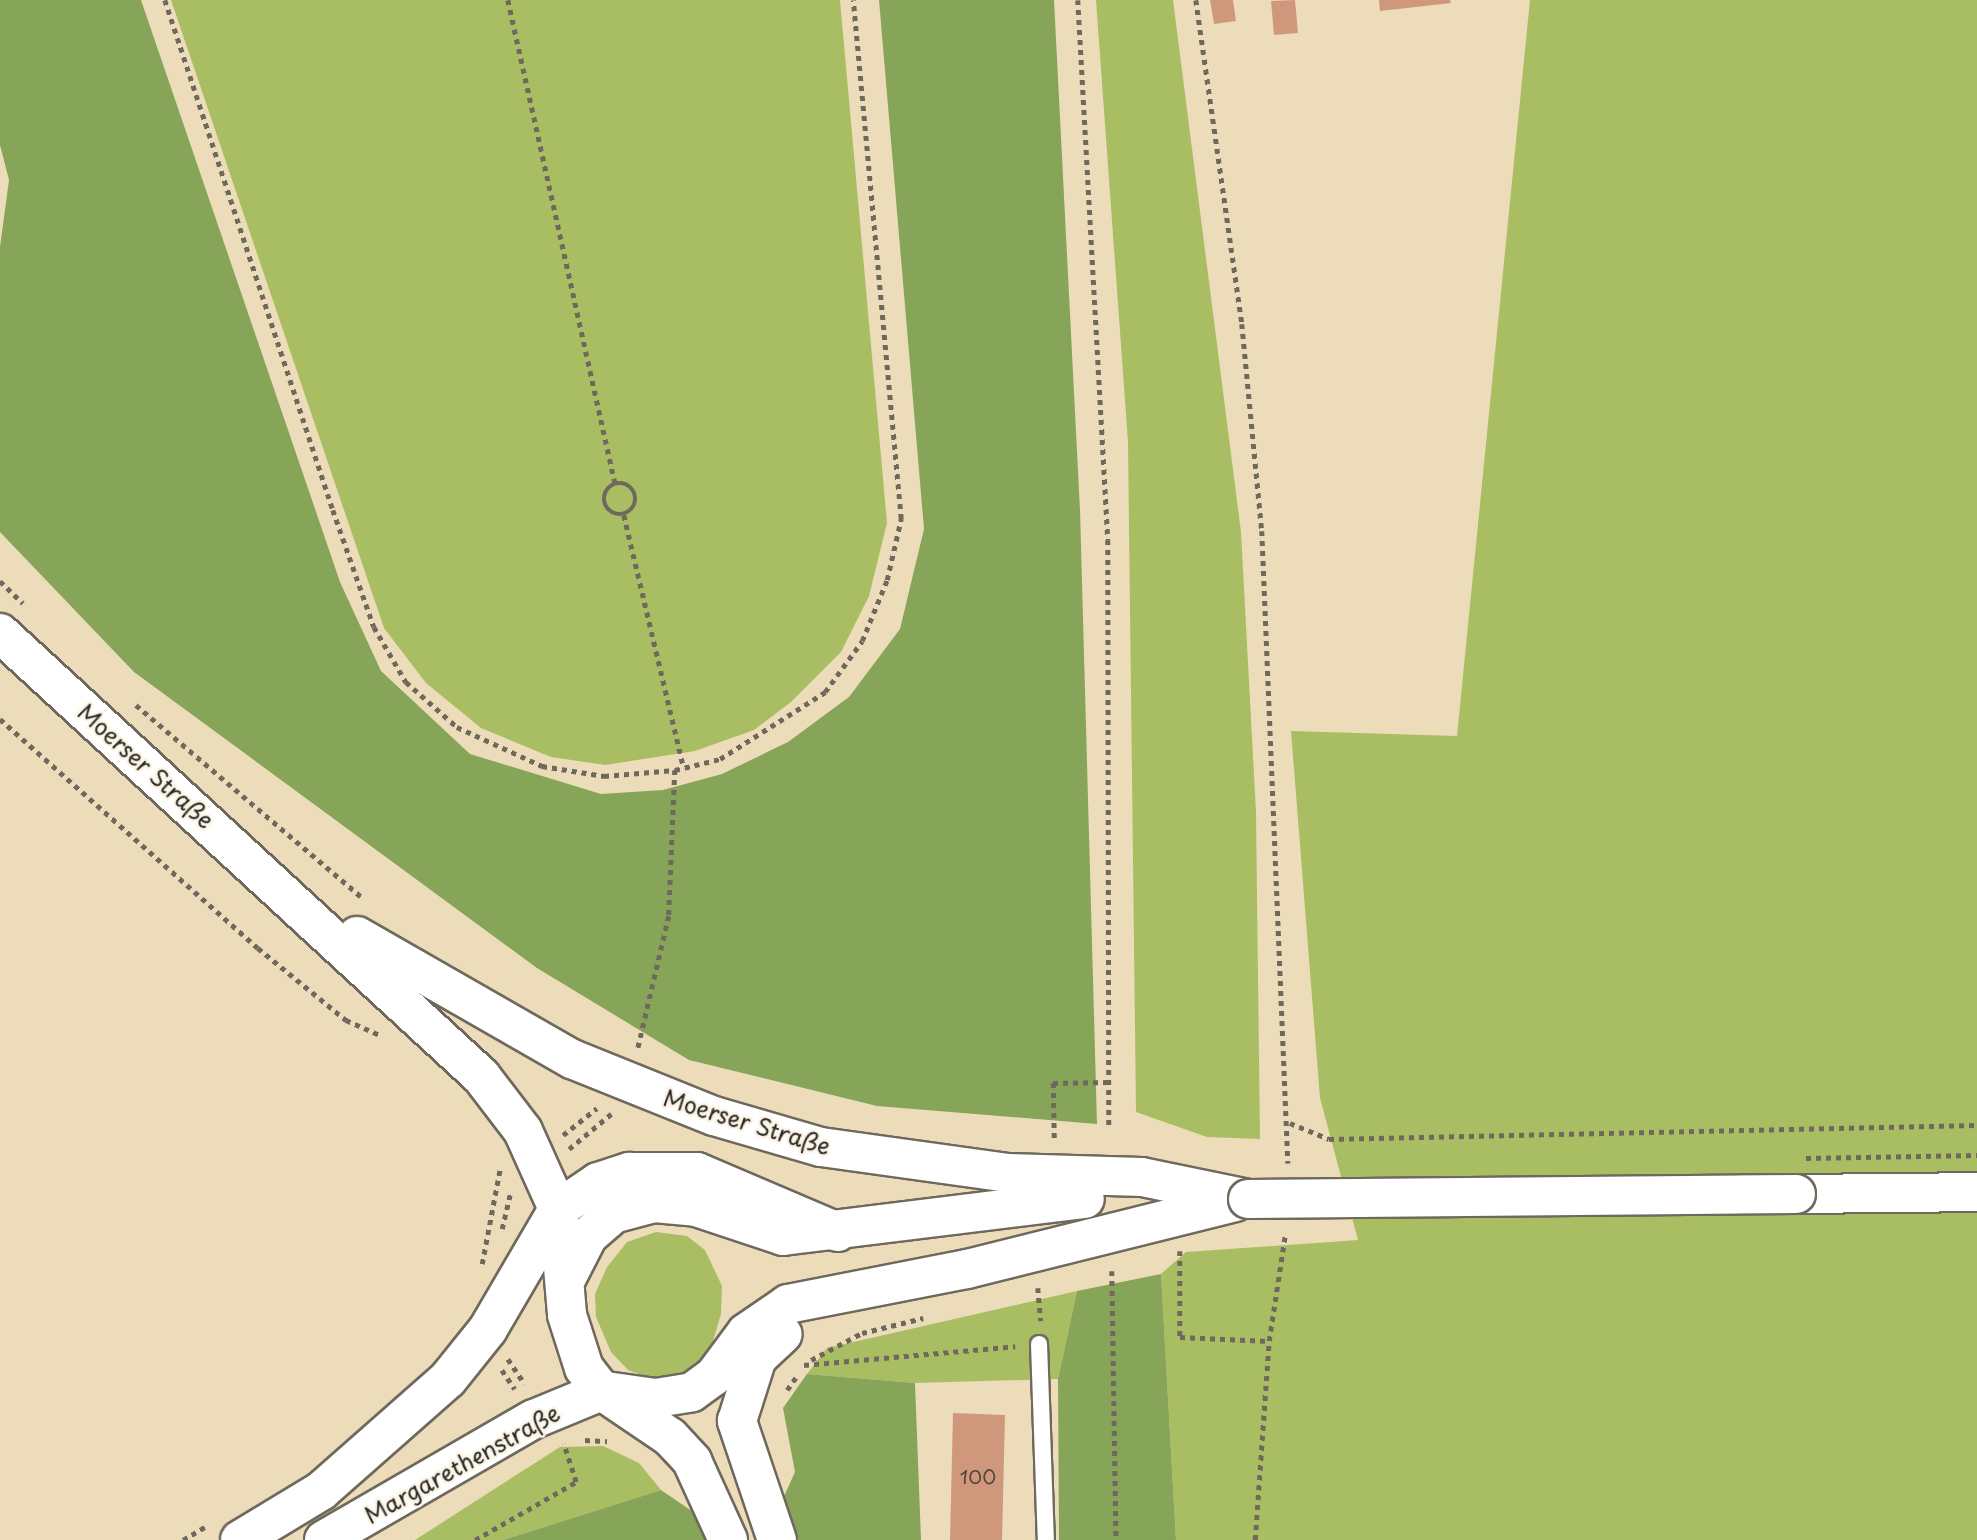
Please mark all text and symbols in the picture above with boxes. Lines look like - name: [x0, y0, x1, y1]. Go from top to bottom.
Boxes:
- street label: Moerser Straße: [72, 698, 220, 834]
- street label: Moerser Straße: [660, 1083, 834, 1161]
- street label: Margarethenstraße: [360, 1399, 564, 1529]
- house number: 100: [960, 1466, 996, 1488]

